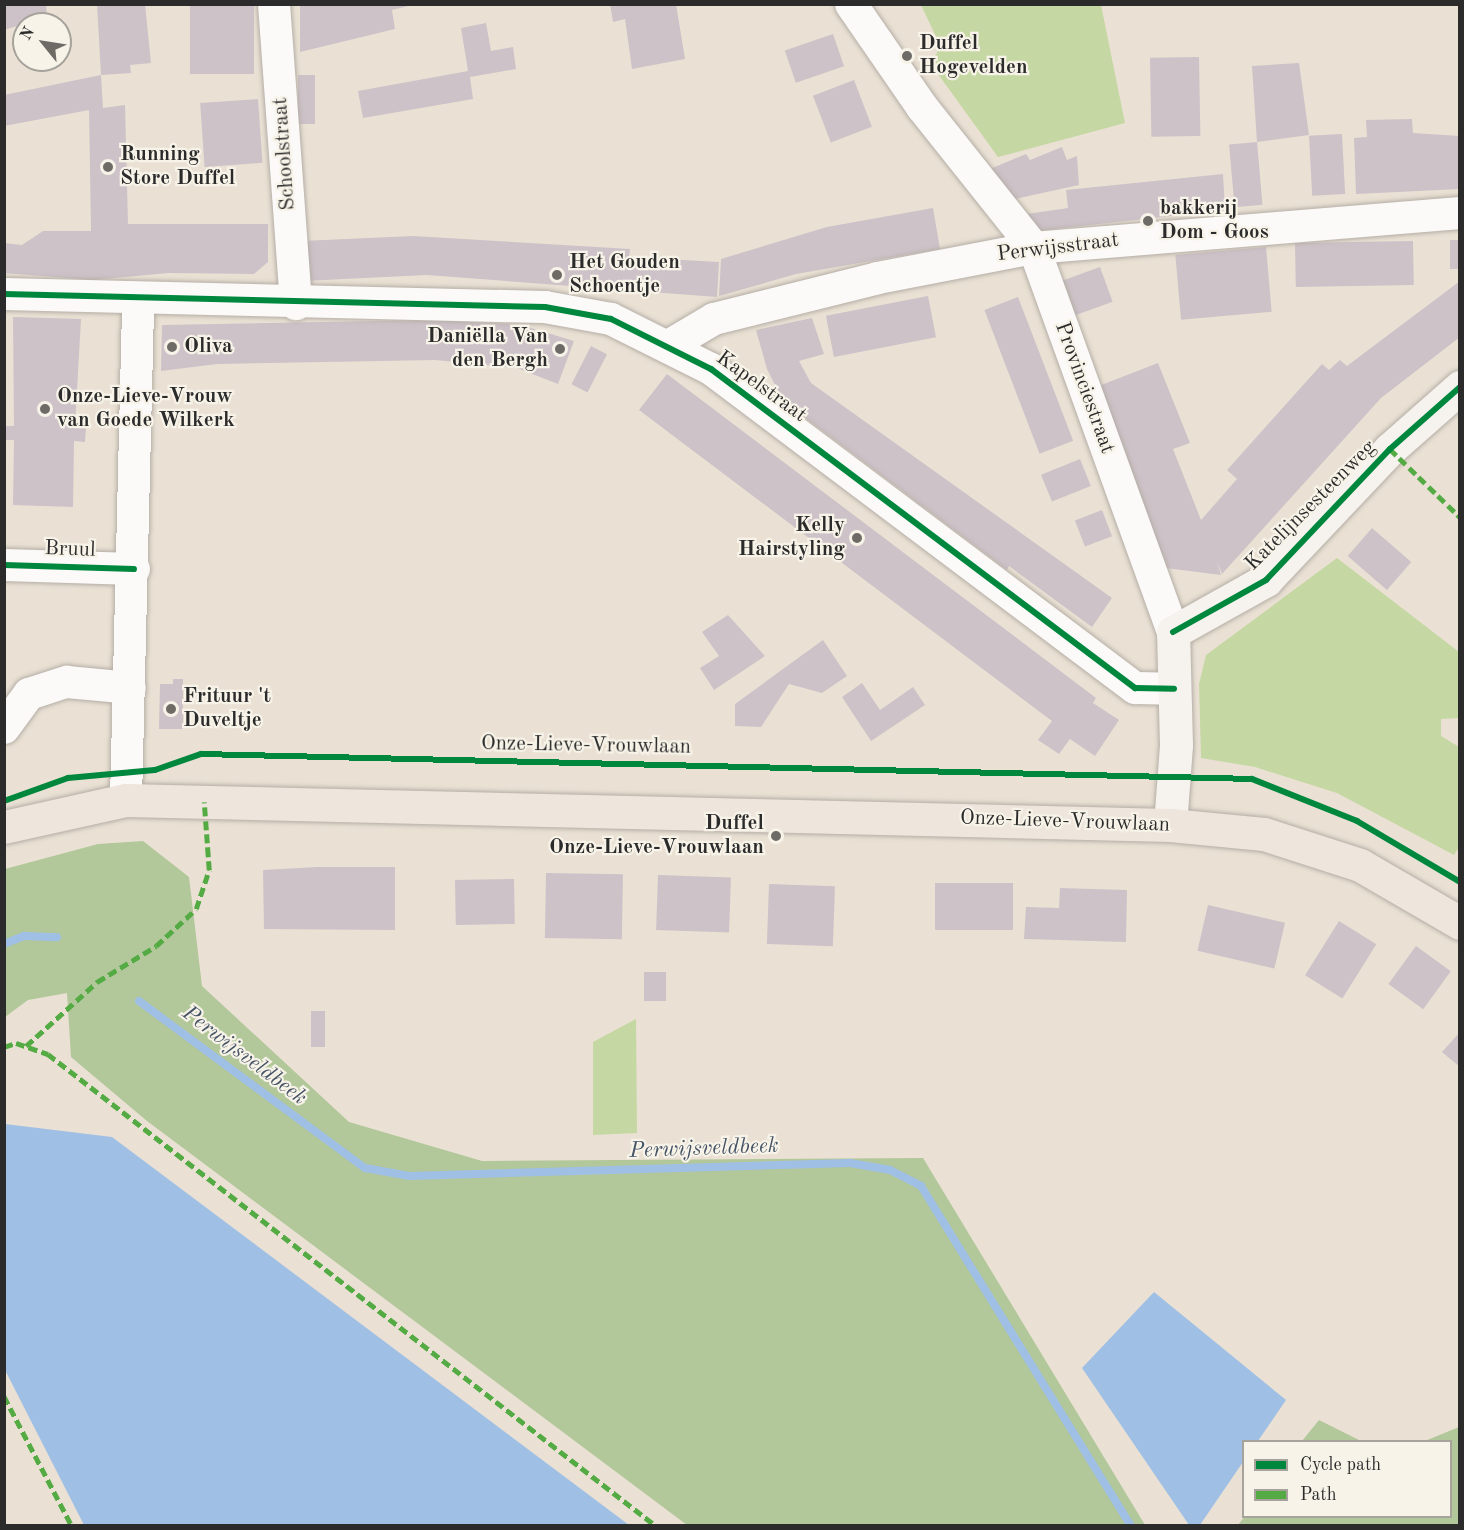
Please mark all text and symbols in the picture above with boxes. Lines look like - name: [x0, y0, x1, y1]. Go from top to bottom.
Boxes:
- north arrow: [12, 12, 72, 72]
- text: N: [18, 25, 38, 43]
- place label: Duffel Hogevelden: [919, 31, 1028, 81]
- marker: Duffel Hogevelden: [900, 49, 914, 63]
- street label: Schoolstraat: [268, 97, 302, 211]
- place label: Running Store Duffel: [120, 142, 235, 192]
- marker: Running Store Duffel: [101, 160, 115, 174]
- place label: bakkerij Dom - Goos: [1160, 196, 1269, 246]
- marker: bakkerij Dom - Goos: [1141, 214, 1155, 228]
- street label: Perwijsstraat: [996, 228, 1120, 268]
- place label: Het Gouden Schoentje: [569, 250, 680, 300]
- marker: Het Gouden Schoentje: [550, 268, 564, 282]
- street label: Provinciestraat: [1049, 319, 1119, 457]
- place label: Daniëlla Van den Bergh: [427, 324, 548, 374]
- place label: Oliva: [184, 334, 233, 360]
- marker: Oliva: [165, 340, 179, 354]
- marker: Daniëlla Van den Bergh: [553, 342, 567, 356]
- street label: Kapelstraat: [711, 346, 811, 428]
- place label: Onze-Lieve-Vrouw van Goede Wilkerk: [57, 384, 235, 434]
- marker: Onze-Lieve-Vrouw van Goede Wilkerk: [38, 402, 52, 416]
- street label: Katelijnsesteenweg: [1240, 435, 1382, 577]
- place label: Kelly Hairstyling: [738, 513, 845, 563]
- marker: Kelly Hairstyling: [850, 531, 864, 545]
- street label: Bruul: [44, 537, 96, 563]
- place label: Frituur 't Duveltje: [183, 684, 271, 734]
- marker: Frituur 't Duveltje: [164, 702, 178, 716]
- street label: Onze-Lieve-Vrouwlaan: [481, 732, 691, 760]
- street label: Onze-Lieve-Vrouwlaan: [960, 806, 1170, 838]
- place label: Duffel Onze-Lieve-Vrouwlaan: [549, 811, 764, 861]
- marker: Duffel Onze-Lieve-Vrouwlaan: [769, 829, 783, 843]
- water label: Perwijsveldbeek: [176, 1001, 312, 1111]
- water label: Perwijsveldbeek: [629, 1133, 779, 1165]
- legend: [1242, 1440, 1452, 1518]
- text: Cycle path: [1300, 1456, 1381, 1474]
- text: Path: [1300, 1486, 1336, 1504]

